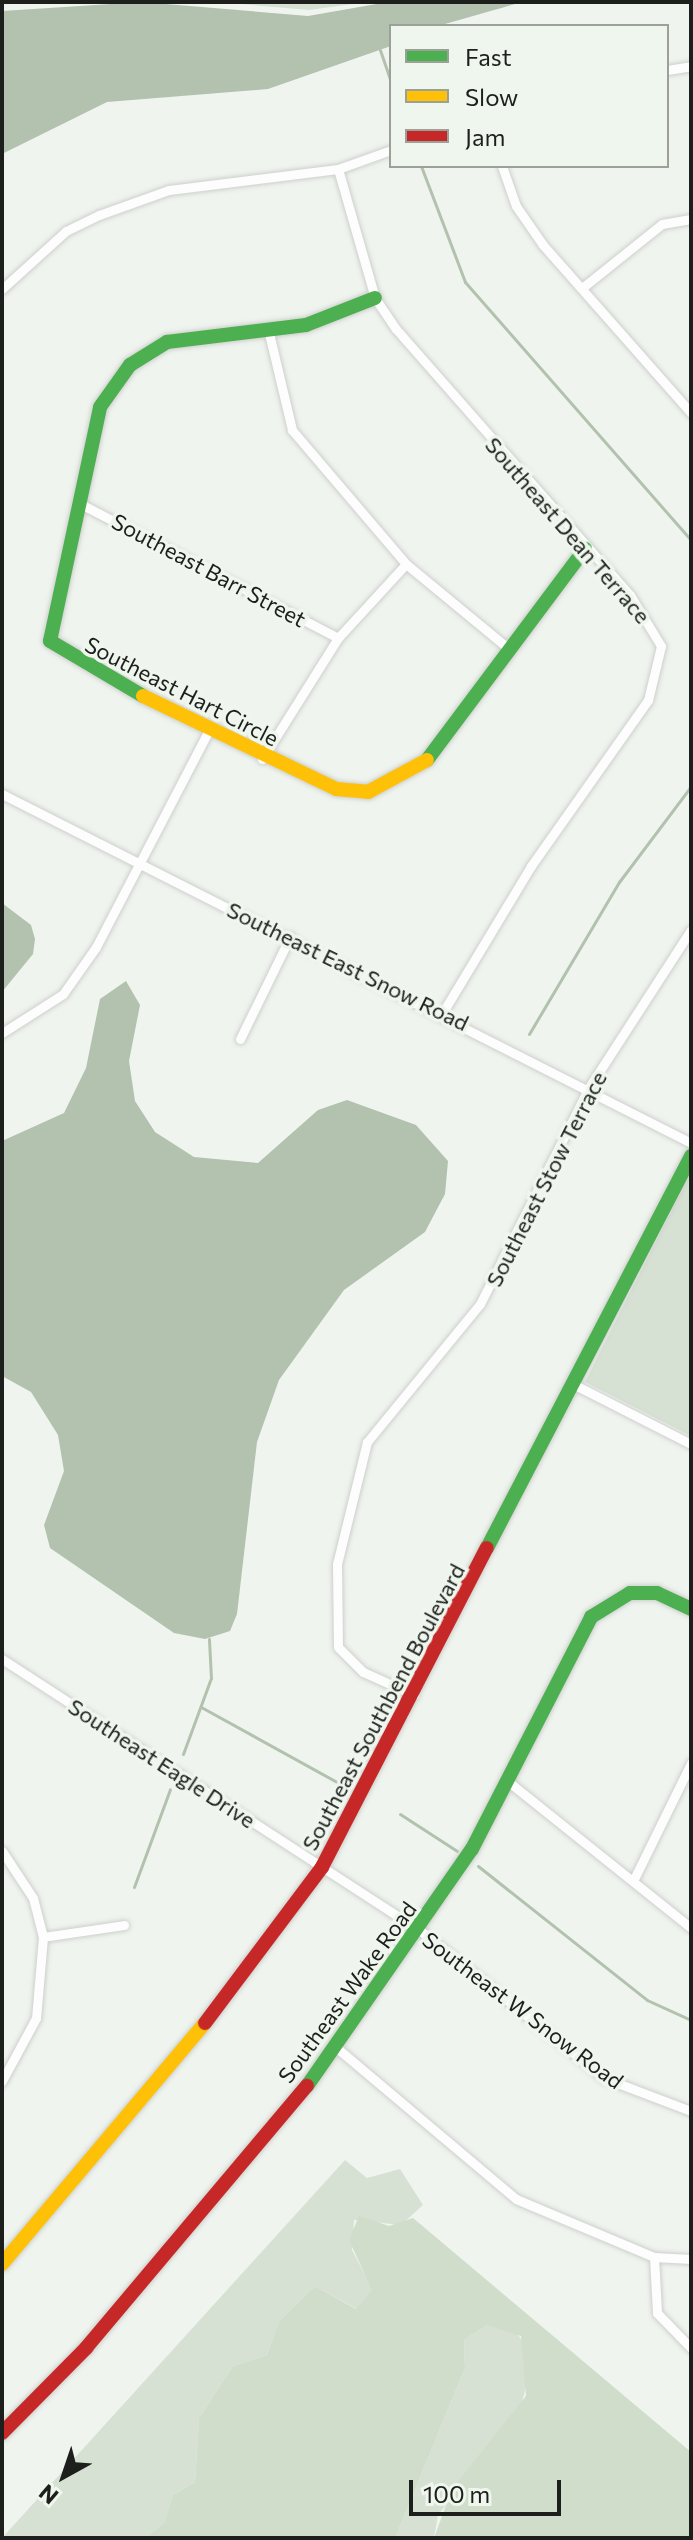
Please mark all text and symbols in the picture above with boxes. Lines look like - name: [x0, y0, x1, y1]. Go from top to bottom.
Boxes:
- legend: [389, 24, 669, 168]
- text: Fast: [465, 42, 512, 71]
- text: Slow: [465, 82, 518, 111]
- text: Jam: [465, 122, 505, 151]
- street label: Southeast Dean Terrace: [480, 432, 656, 628]
- street label: Southeast Barr Street: [107, 508, 311, 632]
- street label: Southeast Hart Circle: [81, 631, 283, 751]
- street label: Southeast East Snow Road: [223, 896, 473, 1036]
- street label: Southeast Stow Terrace: [480, 1067, 612, 1291]
- street label: Southeast Southbend Boulevard: [296, 1559, 470, 1855]
- street label: Southeast Eagle Drive: [64, 1693, 260, 1833]
- street label: Southeast Wake Road: [272, 1896, 422, 2088]
- street label: Southeast W Snow Road: [417, 1926, 629, 2094]
- north arrow: [24, 2436, 104, 2516]
- scale bar: [413, 2464, 565, 2514]
- text: N: [33, 2479, 63, 2510]
- text: 100 m: [423, 2479, 490, 2508]

